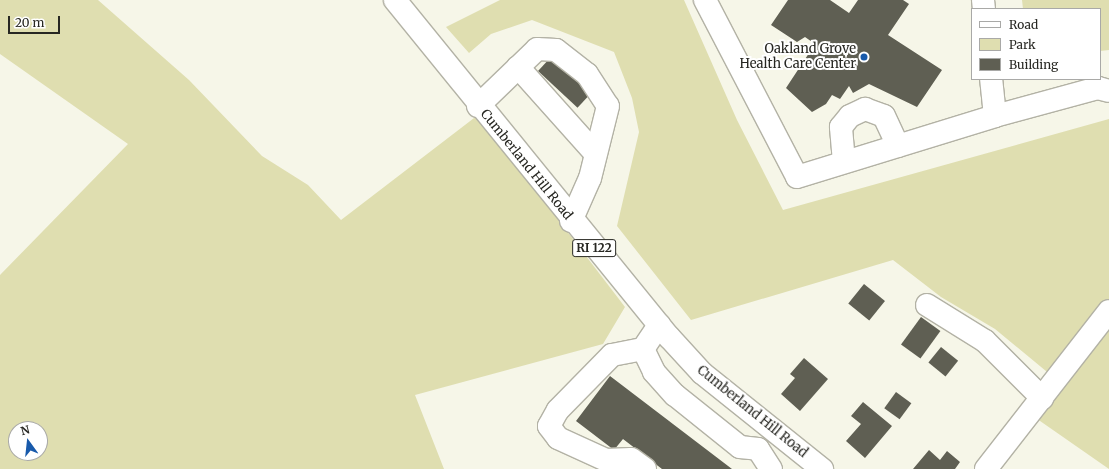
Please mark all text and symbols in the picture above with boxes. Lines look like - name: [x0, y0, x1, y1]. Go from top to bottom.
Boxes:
- scale bar: [10, 8, 62, 34]
- legend: [971, 8, 1101, 80]
- text: 20 m: [15, 15, 44, 30]
- text: Road: [1009, 17, 1038, 32]
- text: Park: [1009, 37, 1036, 52]
- place label: Oakland Grove Health Care Center: [740, 42, 856, 73]
- marker: Oakland Grove Health Care Center: [859, 52, 869, 62]
- text: Building: [1009, 57, 1058, 72]
- street label: Cumberland Hill Road: [477, 107, 575, 223]
- road number: RI 122: [572, 238, 616, 258]
- street label: Cumberland Hill Road: [694, 363, 810, 461]
- north arrow: [8, 421, 48, 461]
- text: N: [19, 422, 31, 438]

